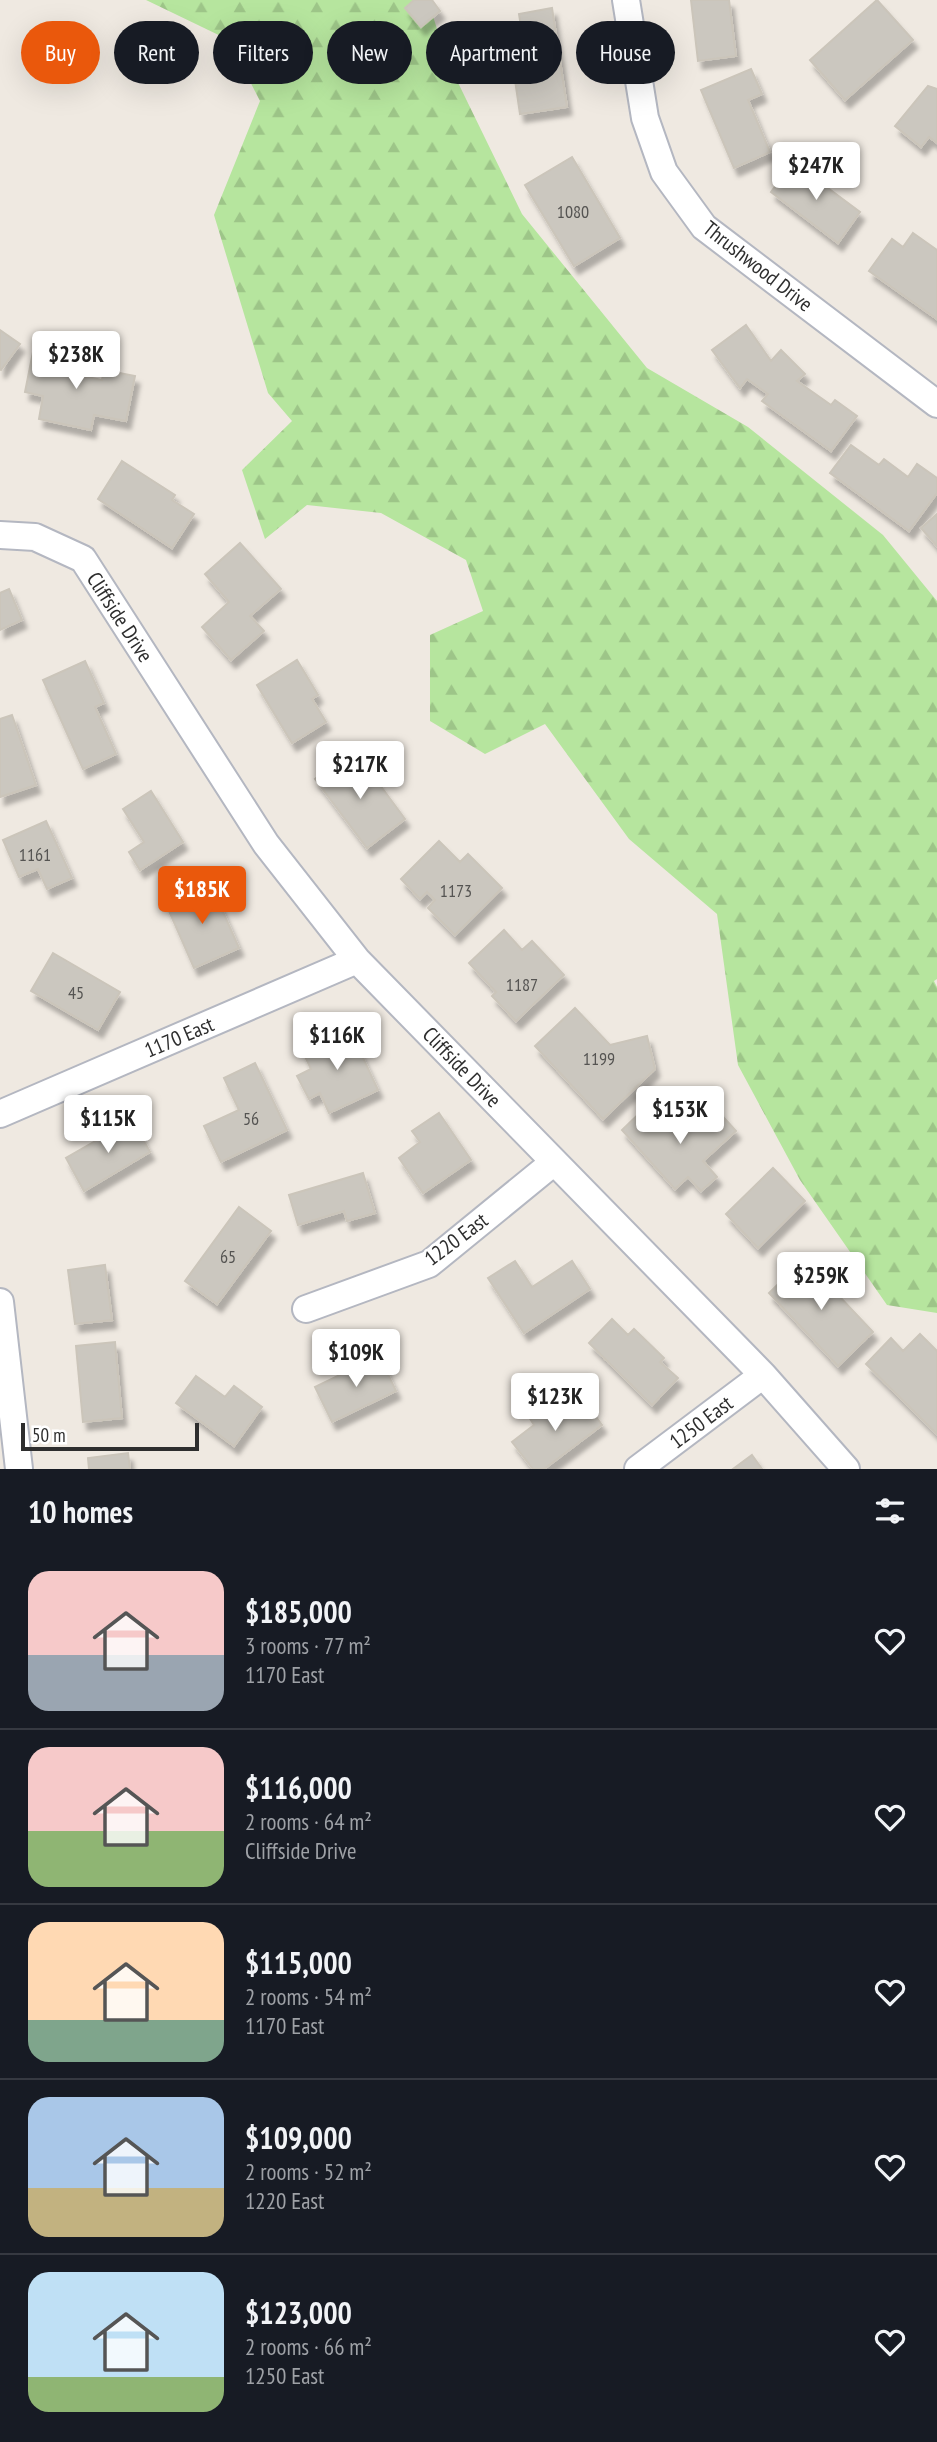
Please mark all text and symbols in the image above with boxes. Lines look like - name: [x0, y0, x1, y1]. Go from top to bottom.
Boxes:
- chip: Buy: [21, 21, 100, 84]
- chip: Rent: [114, 21, 199, 84]
- chip: Filters: [213, 21, 313, 84]
- chip: New: [327, 21, 412, 84]
- chip: Apartment: [426, 21, 562, 84]
- chip: House: [576, 21, 675, 84]
- pin: $247K: [767, 142, 865, 202]
- text: $247K: [788, 150, 844, 179]
- house number: 1080: [557, 200, 589, 223]
- street label: Thrushwood Drive: [698, 215, 818, 317]
- pin: $238K: [27, 332, 125, 391]
- text: $238K: [48, 339, 104, 368]
- street label: Cliffside Drive: [81, 567, 159, 667]
- pin: $217K: [311, 742, 409, 801]
- text: $217K: [332, 749, 388, 778]
- house number: 1161: [19, 843, 51, 866]
- pin: $185K: [153, 866, 251, 926]
- text: $185K: [174, 874, 230, 903]
- house number: 1173: [440, 879, 472, 902]
- house number: 1187: [506, 973, 538, 996]
- house number: 45: [68, 981, 84, 1004]
- street label: 1170 East: [140, 1010, 218, 1064]
- pin: $116K: [288, 1012, 386, 1072]
- text: $116K: [309, 1020, 365, 1049]
- street label: Cliffside Drive: [417, 1021, 507, 1113]
- house number: 1199: [583, 1047, 615, 1070]
- pin: $153K: [631, 1086, 729, 1146]
- text: $153K: [652, 1094, 708, 1123]
- pin: $115K: [59, 1096, 157, 1155]
- text: $115K: [80, 1103, 136, 1132]
- house number: 56: [243, 1107, 259, 1130]
- street label: 1220 East: [419, 1206, 493, 1272]
- house number: 65: [220, 1245, 236, 1268]
- pin: $259K: [772, 1252, 870, 1312]
- text: $259K: [793, 1260, 849, 1289]
- pin: $109K: [307, 1330, 405, 1389]
- text: $109K: [328, 1337, 384, 1366]
- pin: $123K: [506, 1374, 604, 1433]
- text: $123K: [527, 1381, 583, 1410]
- street label: 1250 East: [664, 1389, 738, 1455]
- scale bar: [21, 1420, 200, 1452]
- text: 50 m: [32, 1423, 66, 1447]
- text: 10 homes: [28, 1492, 133, 1531]
- icon: filters: [871, 1492, 909, 1530]
- text: $185,000: [245, 1592, 352, 1631]
- icon: home: [84, 1599, 168, 1683]
- icon: heart: [871, 1622, 909, 1660]
- text: 3 rooms · 77 m²: [245, 1631, 371, 1660]
- text: 1170 East: [245, 1660, 324, 1689]
- text: $116,000: [245, 1768, 352, 1807]
- icon: home: [84, 1775, 168, 1859]
- icon: heart: [871, 1798, 909, 1836]
- text: 2 rooms · 64 m²: [245, 1807, 372, 1836]
- text: Cliffside Drive: [245, 1836, 357, 1865]
- text: $115,000: [245, 1943, 352, 1982]
- icon: home: [84, 1950, 168, 2034]
- icon: heart: [871, 1973, 909, 2011]
- text: 2 rooms · 54 m²: [245, 1982, 372, 2011]
- text: 1170 East: [245, 2011, 324, 2040]
- text: $109,000: [245, 2118, 352, 2157]
- icon: home: [84, 2125, 168, 2209]
- icon: heart: [871, 2148, 909, 2186]
- text: 2 rooms · 52 m²: [245, 2157, 372, 2186]
- text: 1220 East: [245, 2186, 324, 2215]
- text: $123,000: [245, 2293, 352, 2332]
- icon: home: [84, 2300, 168, 2384]
- icon: heart: [871, 2323, 909, 2361]
- text: 2 rooms · 66 m²: [245, 2332, 372, 2361]
- text: 1250 East: [245, 2361, 324, 2390]

